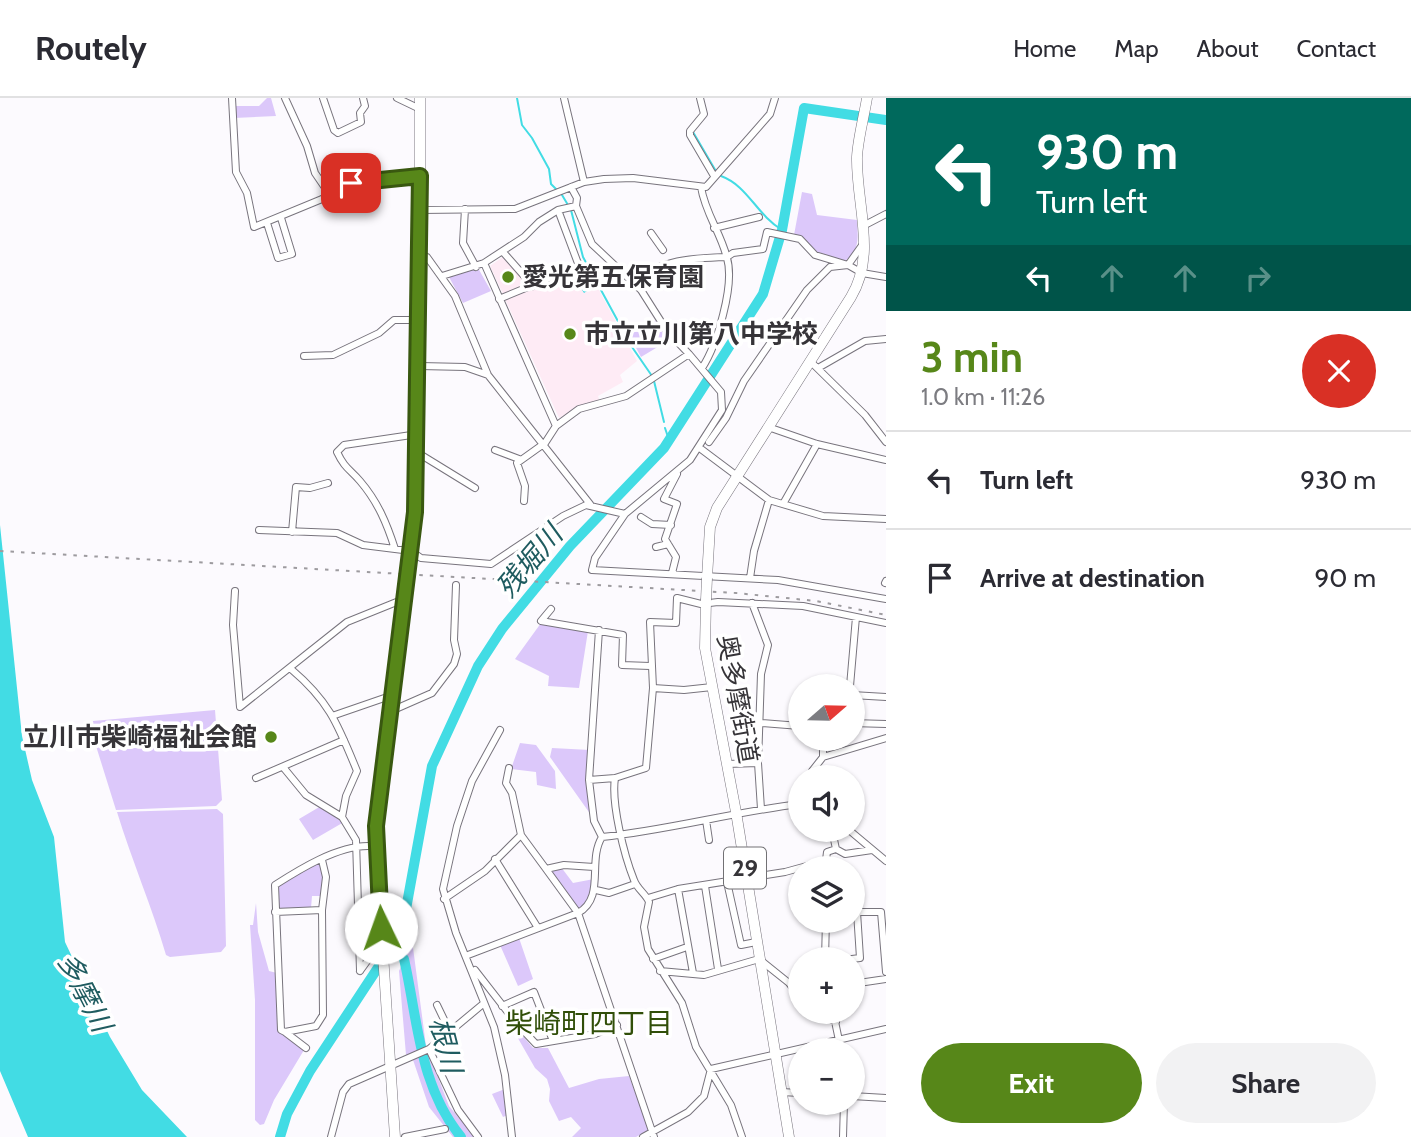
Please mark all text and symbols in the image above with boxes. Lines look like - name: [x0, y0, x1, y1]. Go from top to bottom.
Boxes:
- text: Routely: [35, 28, 147, 68]
- text: Home: [1013, 34, 1076, 63]
- text: Map: [1114, 34, 1159, 63]
- text: About: [1197, 34, 1259, 63]
- text: Contact: [1297, 34, 1376, 63]
- text: 930 m: [1036, 122, 1178, 181]
- icon: left: [921, 126, 1012, 217]
- pin: [321, 153, 381, 213]
- icon: arrive: [332, 164, 370, 202]
- text: Turn left: [1036, 182, 1147, 221]
- icon: left: [1020, 259, 1058, 297]
- icon: ahead: [1093, 259, 1131, 297]
- icon: ahead: [1166, 259, 1204, 297]
- icon: right: [1239, 259, 1277, 297]
- place label: 愛光第五保育園: [522, 261, 704, 293]
- marker: 愛光第五保育園: [500, 269, 516, 285]
- place label: 市立立川第八中学校: [584, 318, 818, 350]
- marker: 市立立川第八中学校: [562, 326, 578, 342]
- text: 3 min: [921, 331, 1023, 383]
- button: close: [1302, 334, 1376, 408]
- text: 1.0 km · 11:26: [921, 383, 1045, 411]
- icon: left: [921, 461, 959, 499]
- text: Turn left: [980, 464, 1073, 496]
- text: 930 m: [1300, 464, 1376, 496]
- water label: 残堀川: [489, 516, 571, 604]
- icon: arrive: [921, 559, 959, 597]
- text: Arrive at destination: [980, 562, 1205, 594]
- text: 90 m: [1314, 562, 1376, 594]
- street label: 奥多摩街道: [711, 632, 765, 766]
- north arrow: [788, 674, 864, 751]
- map controls: [788, 674, 865, 1115]
- place label: 立川市柴崎福祉会館: [23, 721, 257, 753]
- marker: 立川市柴崎福祉会館: [263, 729, 279, 745]
- button: sound: [788, 765, 865, 842]
- road number: 29: [724, 848, 766, 888]
- button: layers: [788, 856, 865, 933]
- position arrow: [344, 891, 418, 965]
- water label: 多摩川: [51, 947, 121, 1040]
- button: +: [788, 947, 865, 1024]
- district label: 柴崎町四丁目: [505, 1006, 673, 1040]
- water label: 根川: [423, 1014, 470, 1079]
- button: −: [788, 1038, 865, 1115]
- button: Exit: [921, 1043, 1142, 1123]
- button: Share: [1156, 1043, 1376, 1123]

